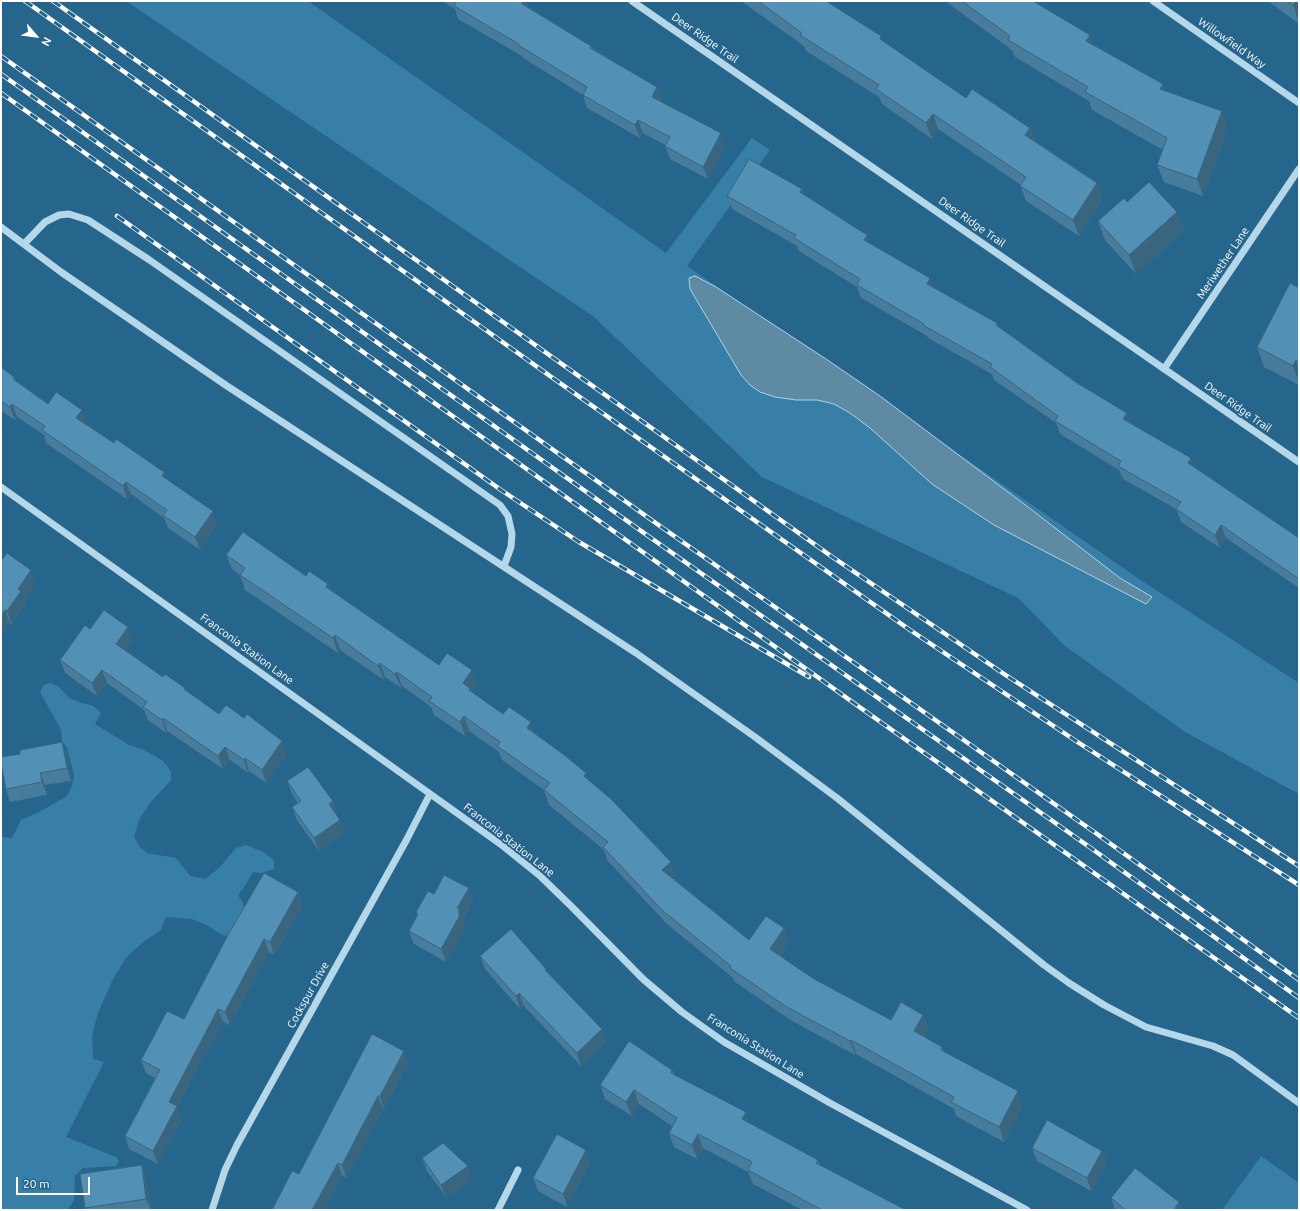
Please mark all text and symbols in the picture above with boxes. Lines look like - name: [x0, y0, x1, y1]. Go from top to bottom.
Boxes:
- street label: Deer Ridge Trail: [669, 10, 741, 66]
- street label: Willowfield Way: [1196, 15, 1268, 71]
- north arrow: [16, 16, 56, 56]
- text: N: [39, 35, 54, 48]
- street label: Deer Ridge Trail: [936, 194, 1008, 250]
- street label: Meriwether Lane: [1194, 224, 1252, 302]
- street label: Deer Ridge Trail: [1202, 379, 1274, 435]
- street label: Franconia Station Lane: [198, 611, 296, 687]
- street label: Franconia Station Lane: [461, 800, 557, 880]
- street label: Cockspur Drive: [284, 959, 332, 1031]
- street label: Franconia Station Lane: [705, 1011, 807, 1081]
- scale bar: [18, 1169, 92, 1195]
- text: 20 m: [23, 1177, 50, 1190]

